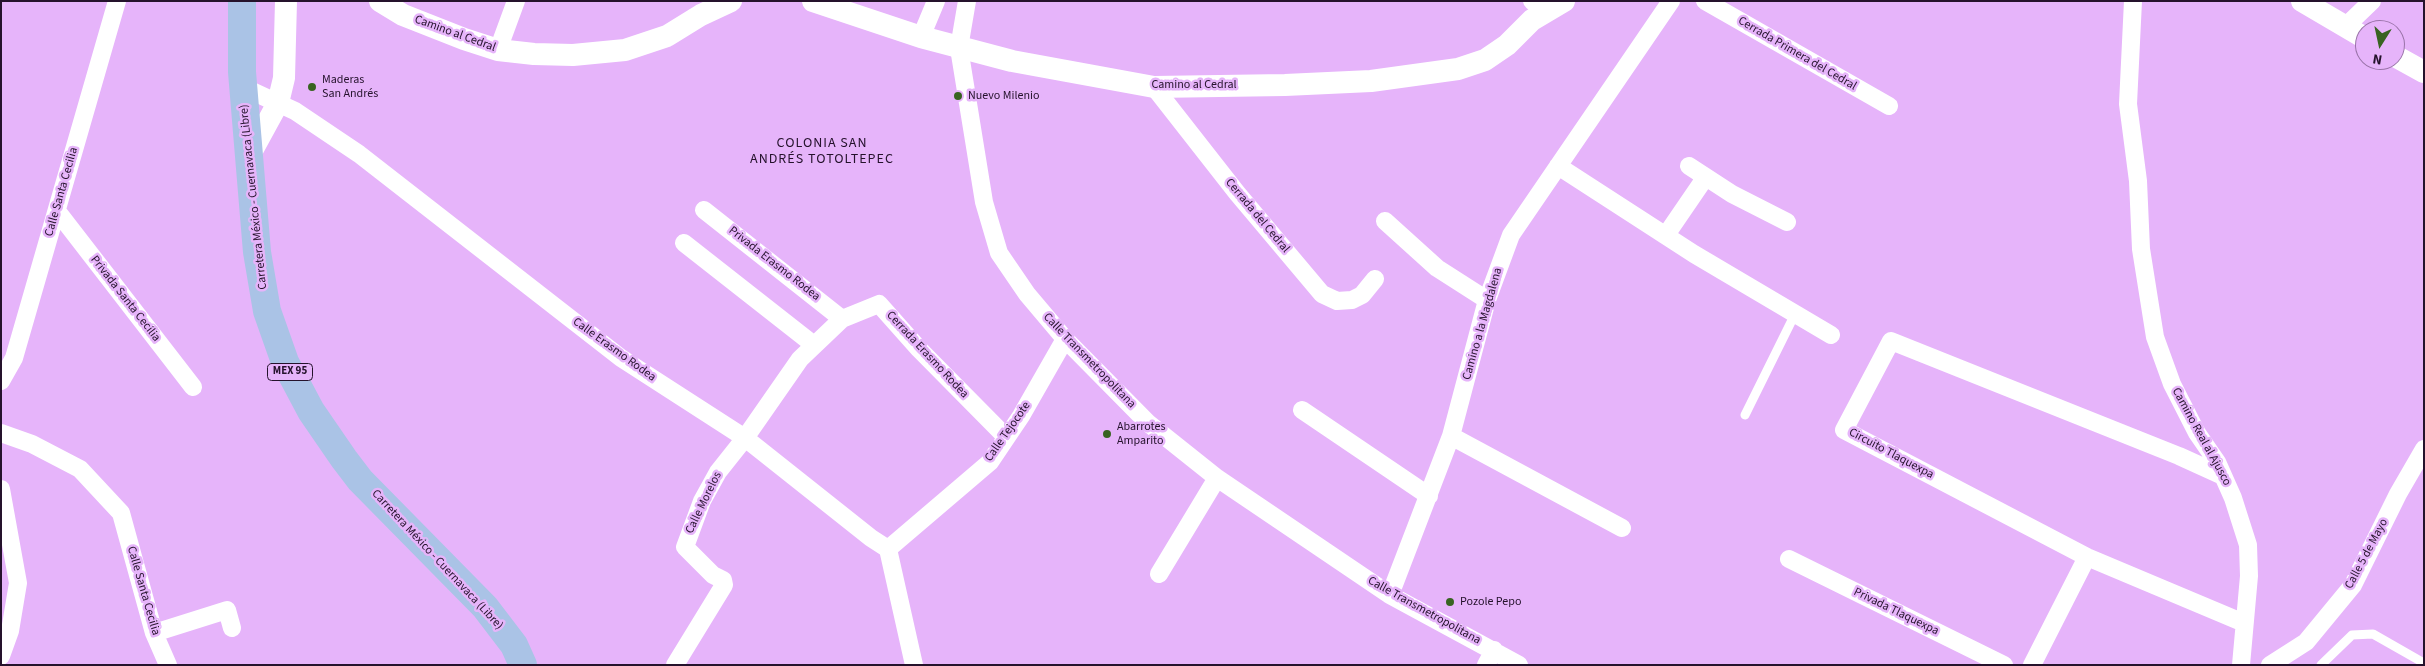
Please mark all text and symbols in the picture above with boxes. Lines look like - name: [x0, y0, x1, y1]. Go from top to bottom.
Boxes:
- street label: Camino al Cedral: [412, 13, 498, 55]
- street label: Cerrada Primera del Cedral: [1735, 14, 1859, 94]
- north arrow: [2355, 20, 2405, 70]
- text: N: [2371, 48, 2384, 69]
- place label: Maderas San Andrés: [322, 73, 378, 101]
- street label: Camino al Cedral: [1151, 78, 1237, 92]
- marker: Maderas San Andrés: [306, 81, 318, 93]
- place label: Nuevo Milenio: [968, 89, 1039, 103]
- marker: Nuevo Milenio: [952, 90, 964, 102]
- street label: Carretera México - Cuernavaca (Libre): [237, 104, 271, 290]
- district label: COLONIA SAN ANDRÉS TOTOLTEPEC: [748, 136, 896, 168]
- street label: Calle Santa Cecilia: [42, 146, 82, 238]
- street label: Cerrada del Cedral: [1222, 176, 1292, 256]
- street label: Privada Erasmo Rodea: [725, 224, 823, 304]
- street label: Privada Santa Cecilia: [87, 253, 163, 345]
- street label: Camino a la Magdalena: [1460, 266, 1506, 382]
- street label: Cerrada Erasmo Rodea: [883, 308, 971, 402]
- street label: Calle Transmetropolitana: [1040, 310, 1138, 412]
- street label: Calle Erasmo Rodea: [570, 315, 658, 385]
- road number: MEX 95: [268, 364, 312, 381]
- street label: Camino Real al Ajusco: [2168, 386, 2234, 488]
- street label: Calle Tejocote: [982, 399, 1034, 465]
- place label: Abarrotes Amparito: [1117, 420, 1165, 448]
- street label: Circuito Tlaquexpa: [1846, 426, 1936, 482]
- marker: Abarrotes Amparito: [1101, 428, 1113, 440]
- street label: Calle Morelos: [683, 470, 725, 536]
- street label: Carretera México - Cuernavaca (Libre): [368, 487, 506, 633]
- street label: Calle 5 de Mayo: [2342, 516, 2392, 592]
- street label: Calle Santa Cecilia: [123, 545, 163, 637]
- street label: Calle Transmetropolitana: [1365, 574, 1483, 648]
- street label: Privada Tlaquexpa: [1851, 585, 1941, 639]
- place label: Pozole Pepo: [1460, 595, 1521, 609]
- marker: Pozole Pepo: [1444, 596, 1456, 608]

